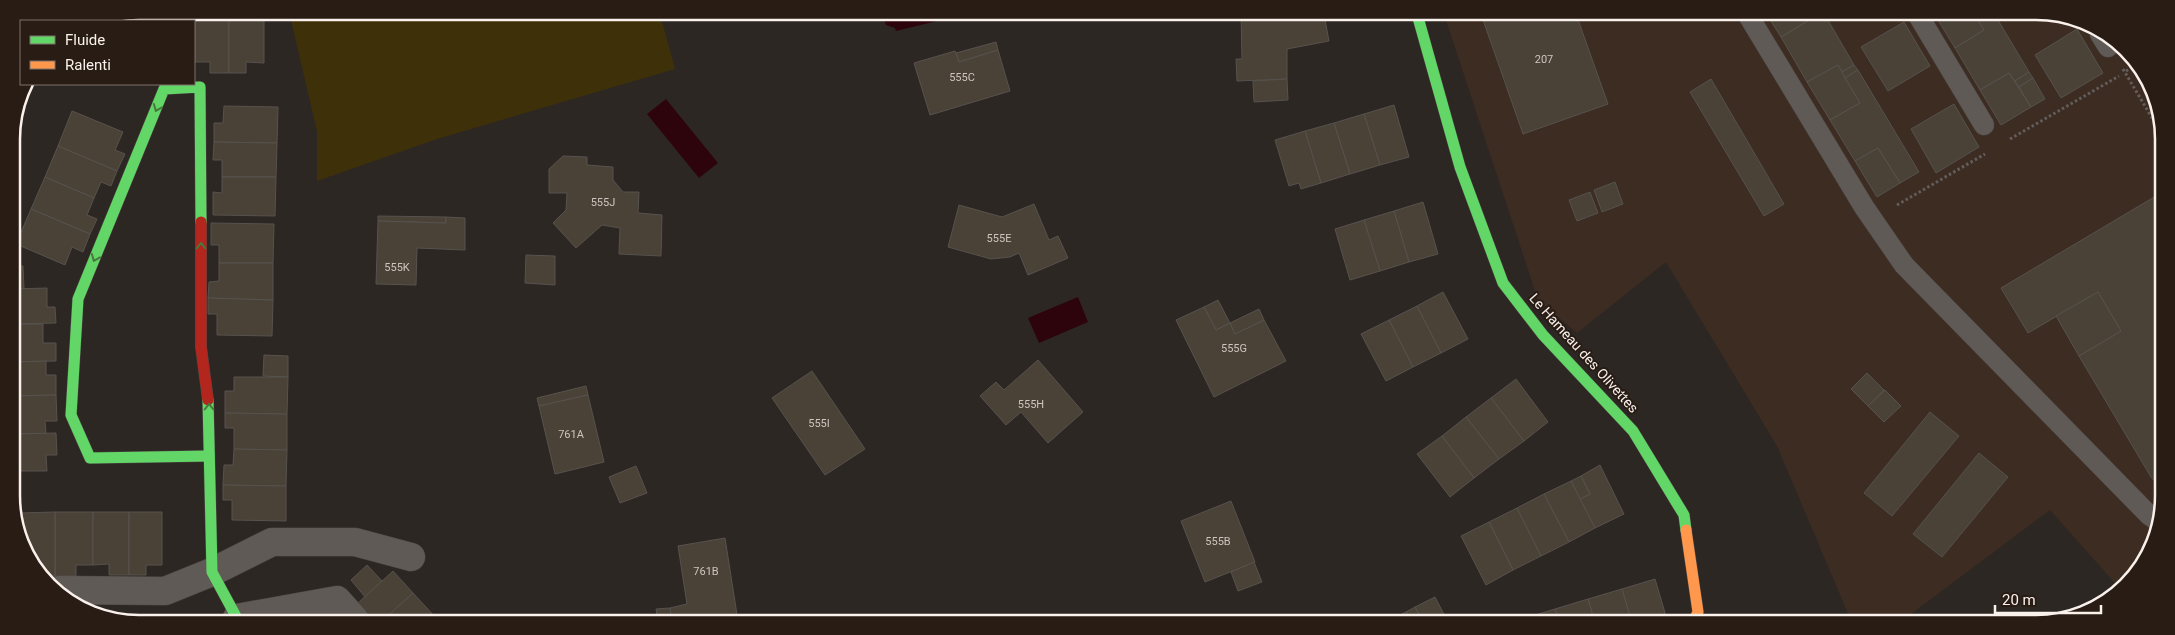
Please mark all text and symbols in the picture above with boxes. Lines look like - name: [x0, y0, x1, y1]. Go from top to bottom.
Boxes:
- legend: [20, 20, 195, 85]
- text: Fluide: [65, 31, 105, 49]
- house number: 207: [1535, 53, 1553, 66]
- text: Ralenti: [65, 56, 111, 74]
- house number: 555C: [949, 71, 975, 84]
- one-way arrow: [152, 103, 163, 112]
- house number: 555J: [591, 196, 615, 209]
- house number: 555E: [987, 232, 1011, 245]
- one-way arrow: [196, 241, 206, 249]
- one-way arrow: [90, 253, 101, 262]
- house number: 555K: [384, 261, 410, 274]
- street label: Le Hameau des Olivettes: [1526, 290, 1642, 416]
- house number: 555G: [1221, 342, 1247, 355]
- house number: 555H: [1018, 398, 1044, 411]
- one-way arrow: [204, 403, 214, 411]
- house number: 555I: [808, 417, 830, 430]
- house number: 761A: [558, 428, 585, 441]
- house number: 555B: [1205, 535, 1231, 548]
- house number: 761B: [693, 565, 719, 578]
- scale bar: [1995, 582, 2101, 614]
- text: 20 m: [2002, 591, 2036, 609]

